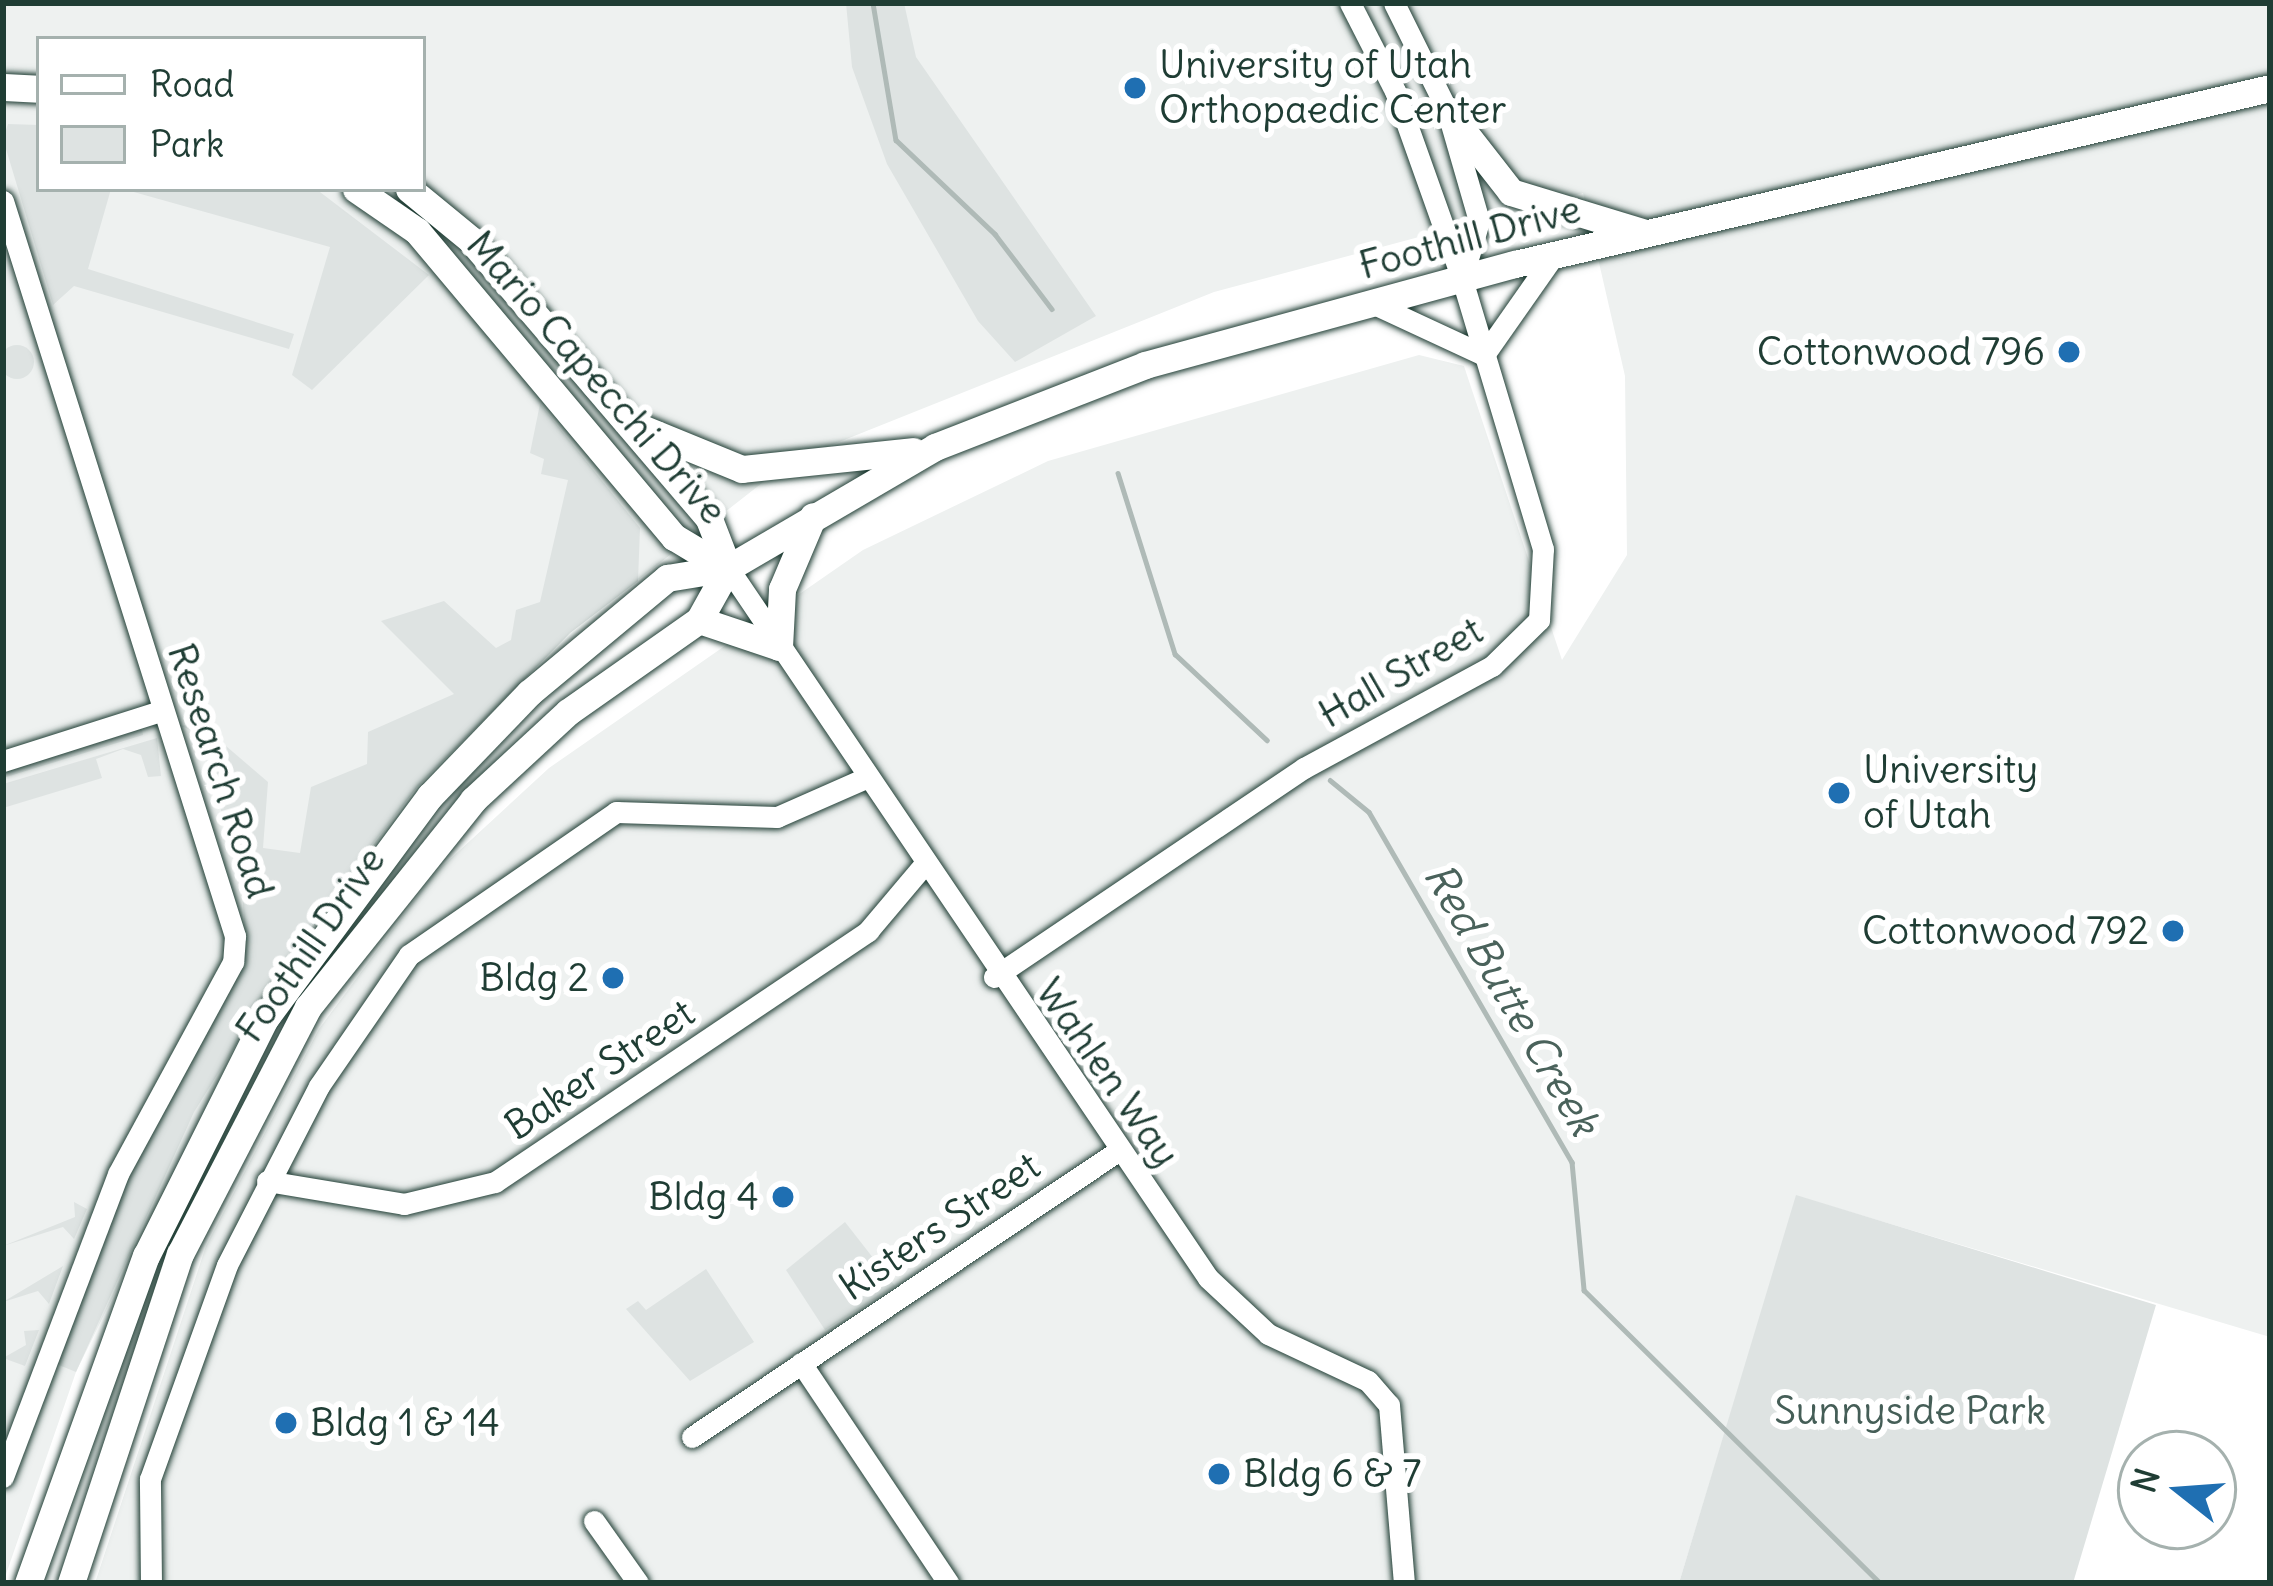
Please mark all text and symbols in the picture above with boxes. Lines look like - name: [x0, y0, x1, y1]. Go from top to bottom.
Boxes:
- legend: [36, 36, 426, 192]
- place label: University of Utah Orthopaedic Center: [1159, 43, 1506, 134]
- text: Road: [150, 62, 234, 107]
- marker: University of Utah Orthopaedic Center: [1122, 75, 1148, 101]
- text: Park: [150, 122, 224, 167]
- street label: Foothill Drive: [1354, 186, 1586, 290]
- street label: Mario Capecchi Drive: [456, 222, 736, 534]
- place label: Cottonwood 796: [1757, 329, 2045, 375]
- marker: Cottonwood 796: [2056, 339, 2082, 365]
- street label: Hall Street: [1311, 607, 1491, 739]
- street label: Research Road: [157, 638, 283, 904]
- place label: University of Utah: [1863, 748, 2038, 839]
- marker: University of Utah: [1826, 780, 1852, 806]
- street label: Foothill Drive: [227, 838, 395, 1052]
- water label: Red Butte Creek: [1414, 854, 1610, 1144]
- place label: Cottonwood 792: [1862, 908, 2149, 954]
- marker: Cottonwood 792: [2160, 918, 2186, 944]
- place label: Bldg 2: [479, 955, 589, 1001]
- marker: Bldg 2: [600, 965, 626, 991]
- street label: Wahlen Way: [1025, 970, 1189, 1176]
- street label: Baker Street: [497, 990, 703, 1150]
- street label: Kisters Street: [831, 1143, 1049, 1311]
- place label: Bldg 4: [648, 1174, 759, 1220]
- marker: Bldg 4: [770, 1184, 796, 1210]
- park label: Sunnyside Park: [1774, 1388, 2046, 1434]
- place label: Bldg 1 & 14: [310, 1400, 500, 1446]
- marker: Bldg 1 & 14: [273, 1410, 299, 1436]
- north arrow: [2117, 1430, 2237, 1550]
- place label: Bldg 6 & 7: [1243, 1451, 1421, 1497]
- marker: Bldg 6 & 7: [1206, 1461, 1232, 1487]
- text: N: [2122, 1463, 2169, 1497]

